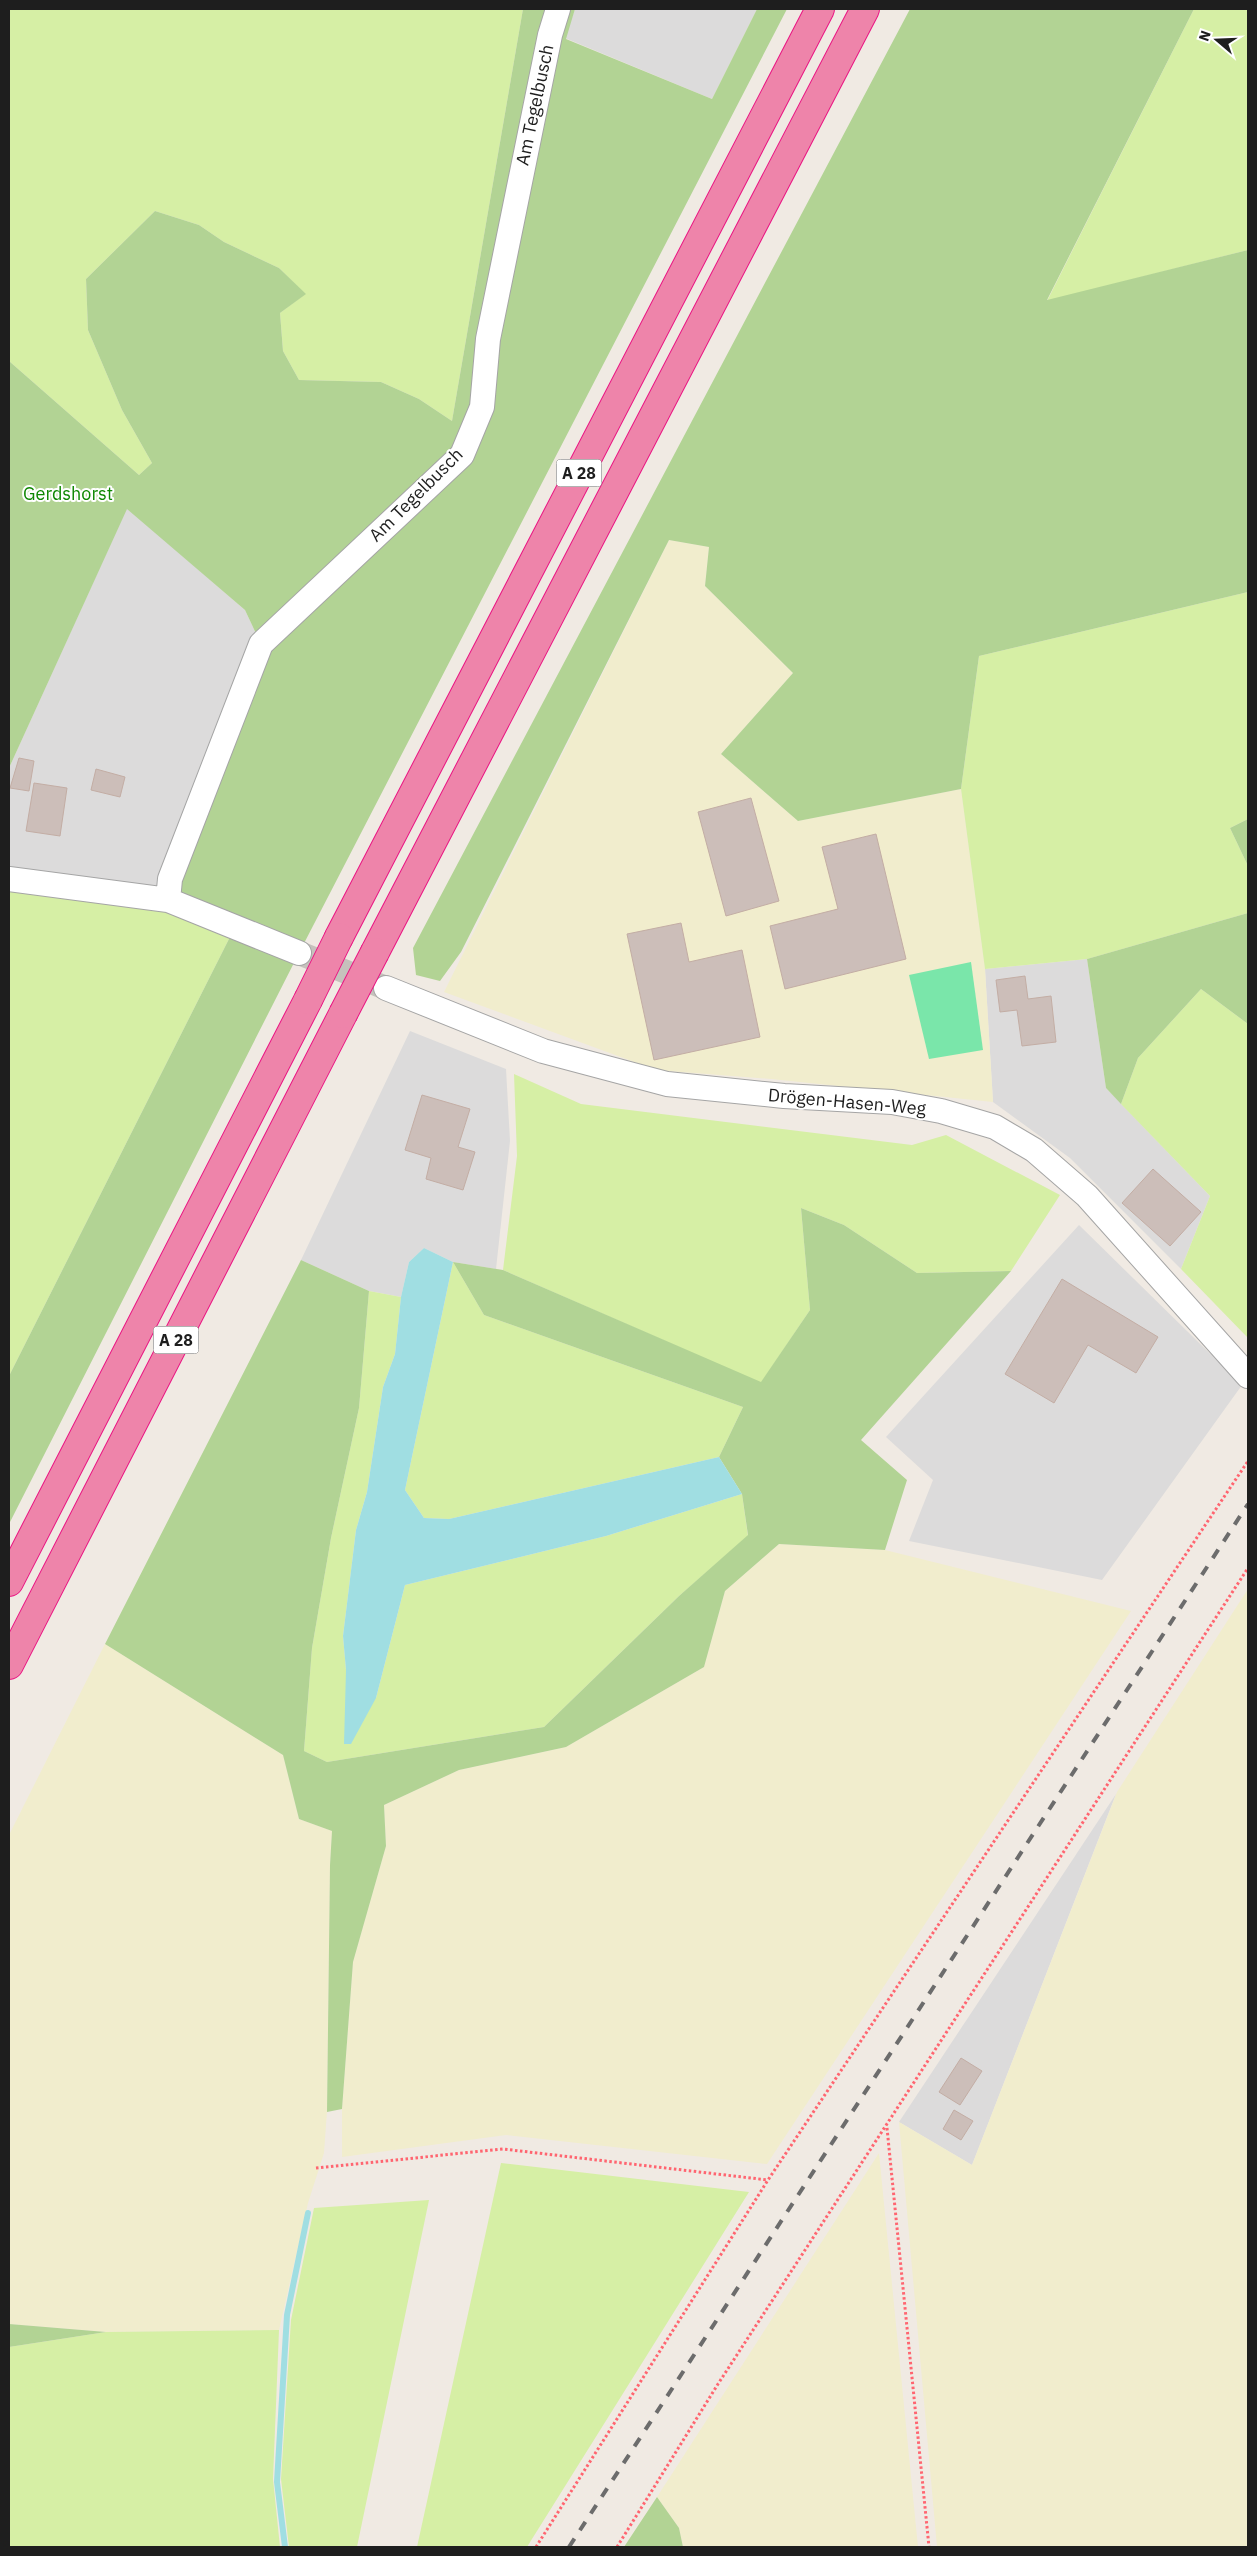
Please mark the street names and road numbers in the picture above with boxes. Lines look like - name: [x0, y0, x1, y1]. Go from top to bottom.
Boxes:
- street label: Am Tegelbusch: [510, 42, 559, 168]
- street label: Am Tegelbusch: [364, 443, 467, 546]
- road number: A 28: [556, 459, 602, 486]
- street label: Drögen-Hasen-Weg: [767, 1083, 928, 1120]
- road number: A 28: [154, 1326, 198, 1354]

